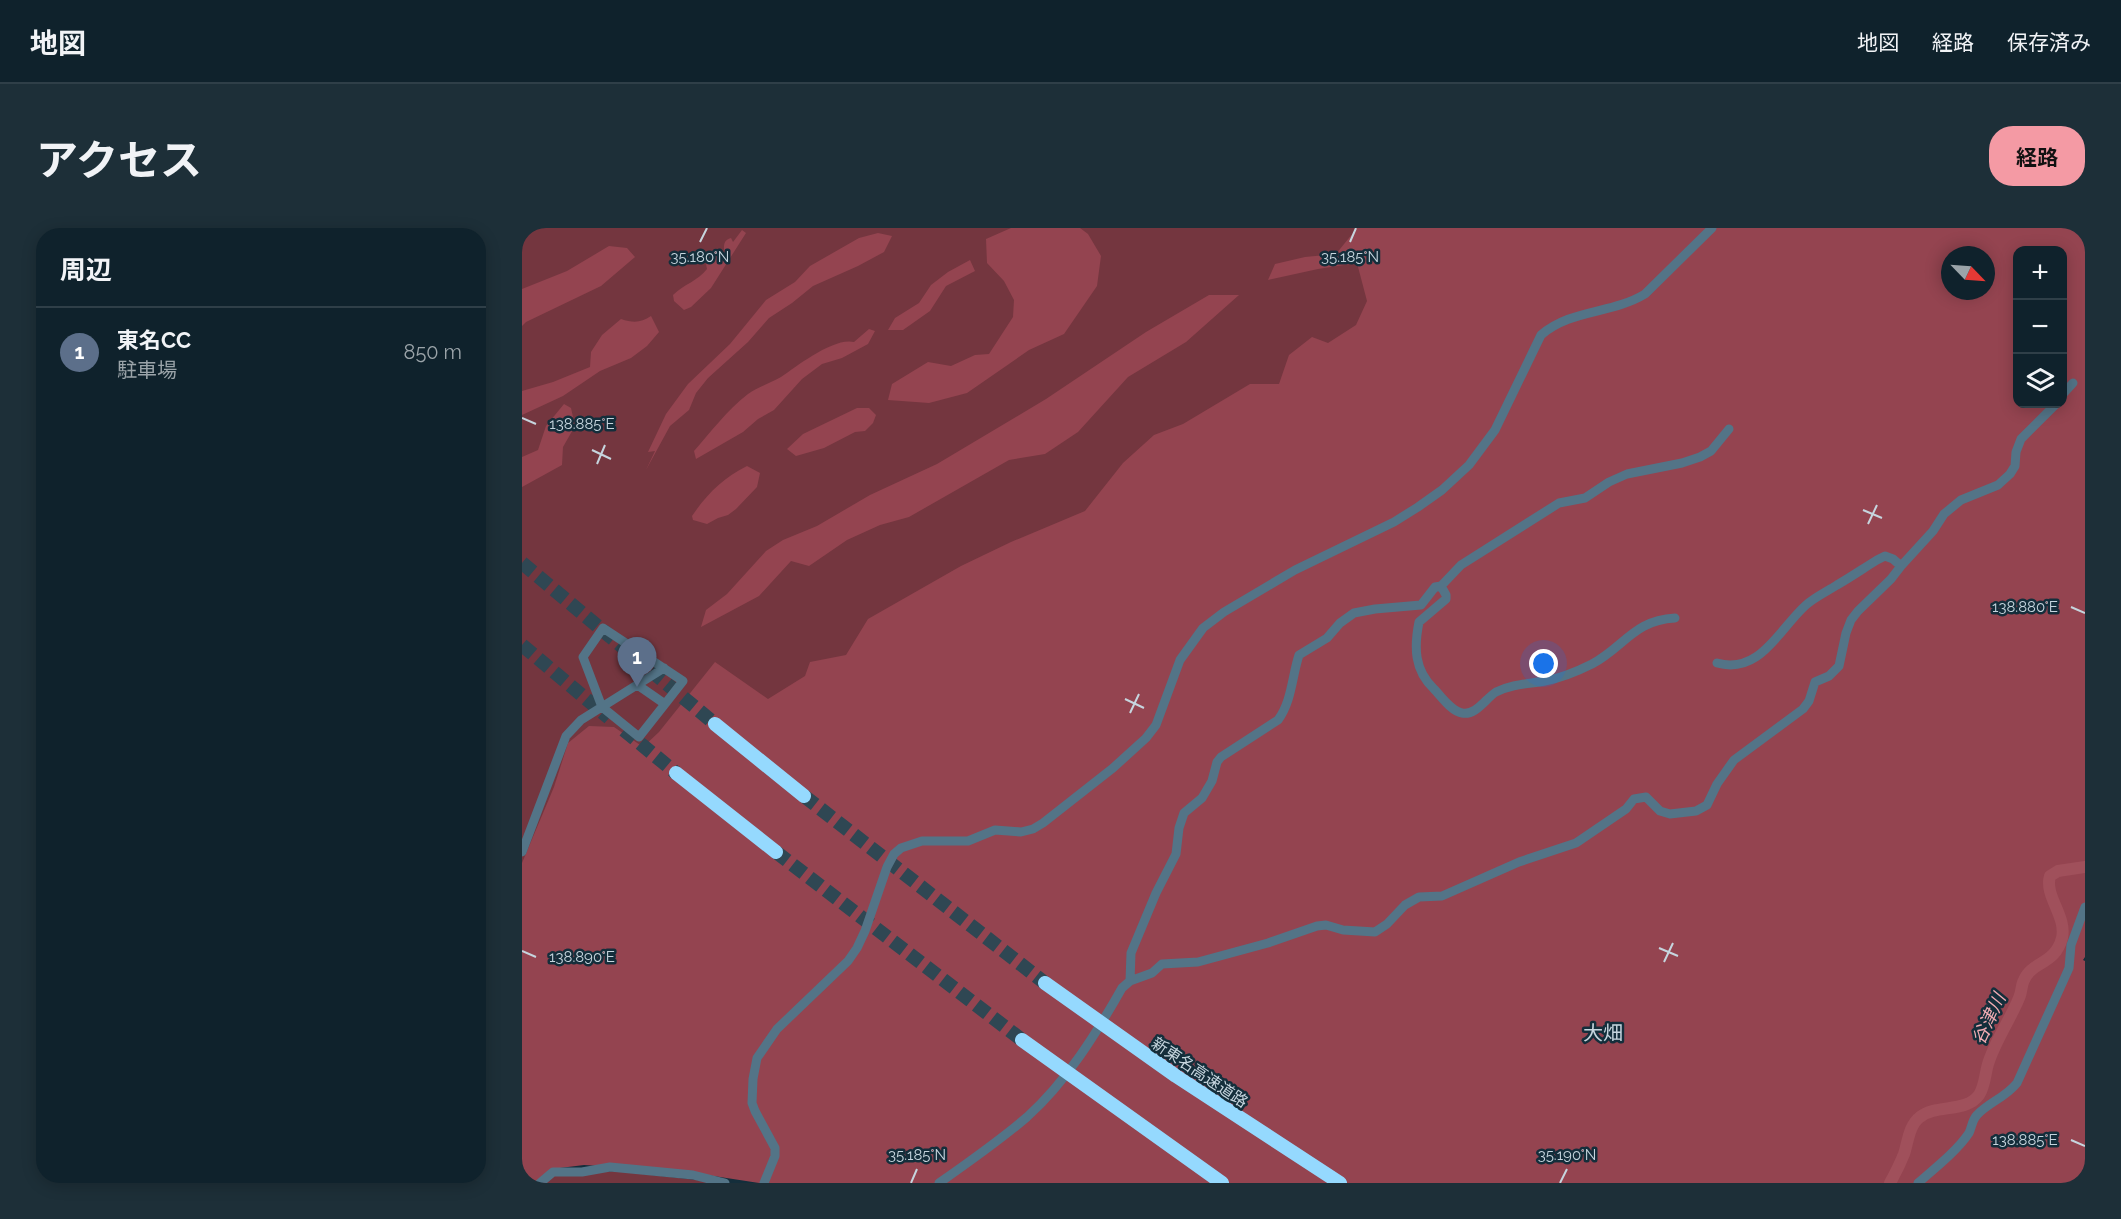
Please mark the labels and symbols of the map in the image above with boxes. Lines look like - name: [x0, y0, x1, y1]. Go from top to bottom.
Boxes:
- north arrow: [1941, 246, 1995, 300]
- text: 35.180°N: [671, 248, 729, 266]
- text: 35.185°N: [1321, 248, 1379, 266]
- text: 138.885°E: [549, 415, 615, 433]
- text: 138.880°E: [1992, 598, 2058, 616]
- pin: 1: [618, 638, 656, 687]
- your location: [1529, 649, 1558, 678]
- text: 138.890°E: [549, 948, 615, 966]
- water label: 谷津川: [1968, 988, 2010, 1048]
- district label: 大畑: [1583, 1021, 1623, 1045]
- street label: 新東名高速道路: [1148, 1033, 1251, 1112]
- text: 138.885°E: [1992, 1131, 2058, 1149]
- text: 35.185°N: [888, 1146, 946, 1164]
- text: 35.190°N: [1538, 1146, 1596, 1164]

